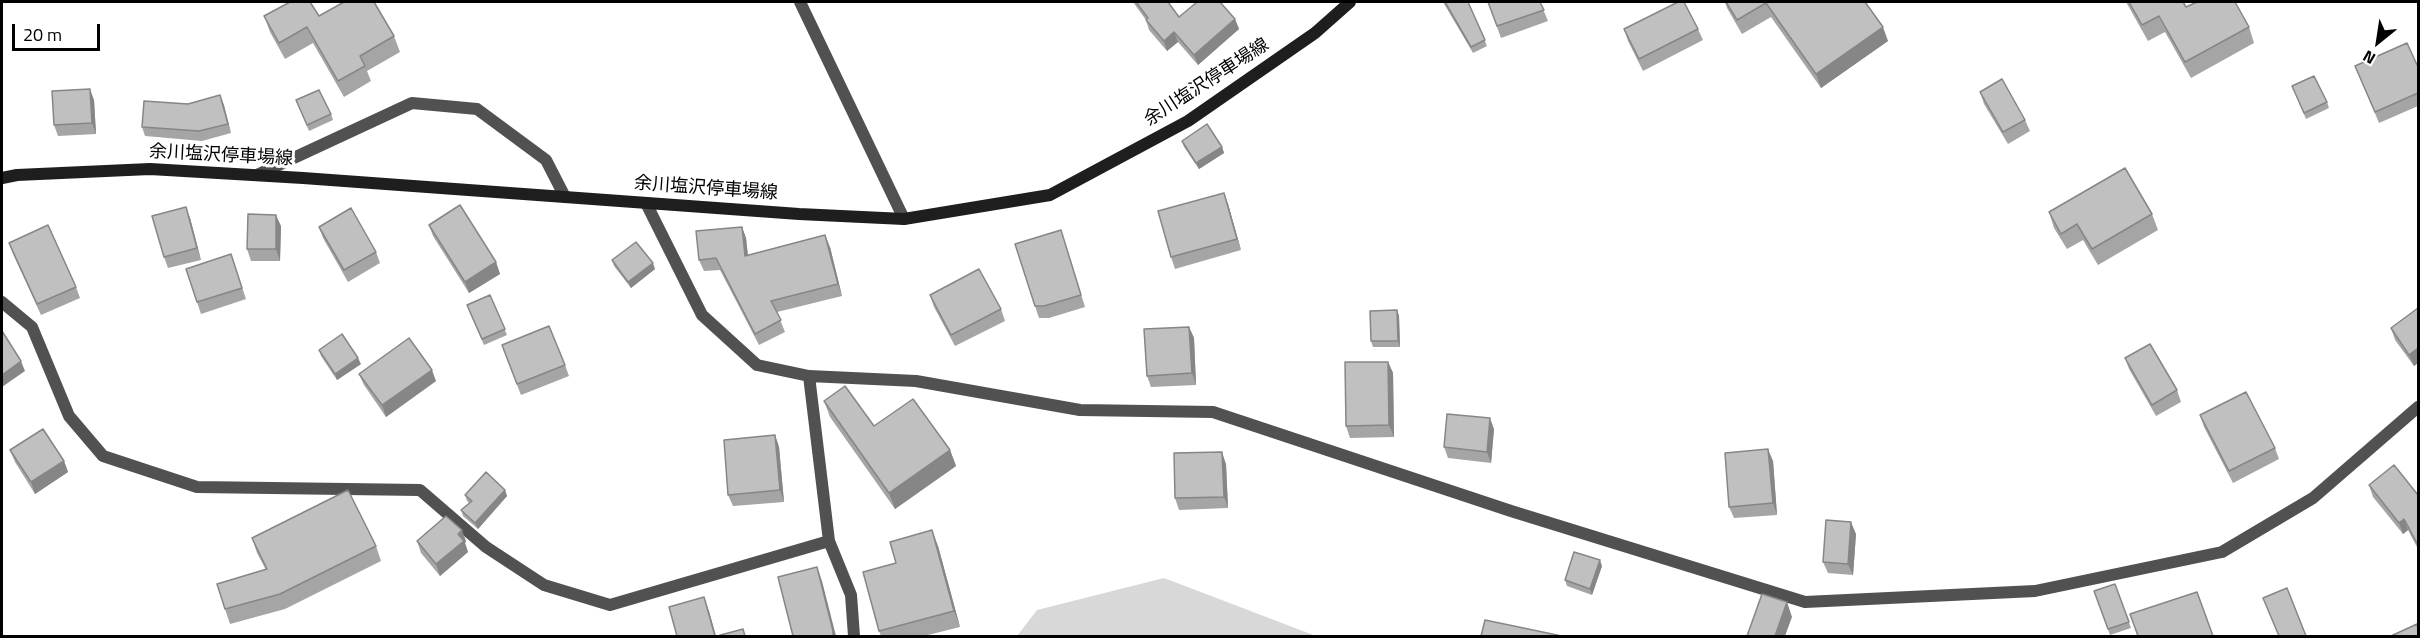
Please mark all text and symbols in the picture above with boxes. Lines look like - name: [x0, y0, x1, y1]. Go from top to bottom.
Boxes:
- scale bar: [15, 12, 104, 50]
- north arrow: [2348, 12, 2408, 72]
- text: 20 m: [23, 21, 62, 48]
- street label: 余川塩沢停車場線: [1141, 35, 1273, 131]
- text: N: [2358, 44, 2380, 71]
- street label: 余川塩沢停車場線: [149, 141, 293, 171]
- street label: 余川塩沢停車場線: [633, 173, 779, 205]

